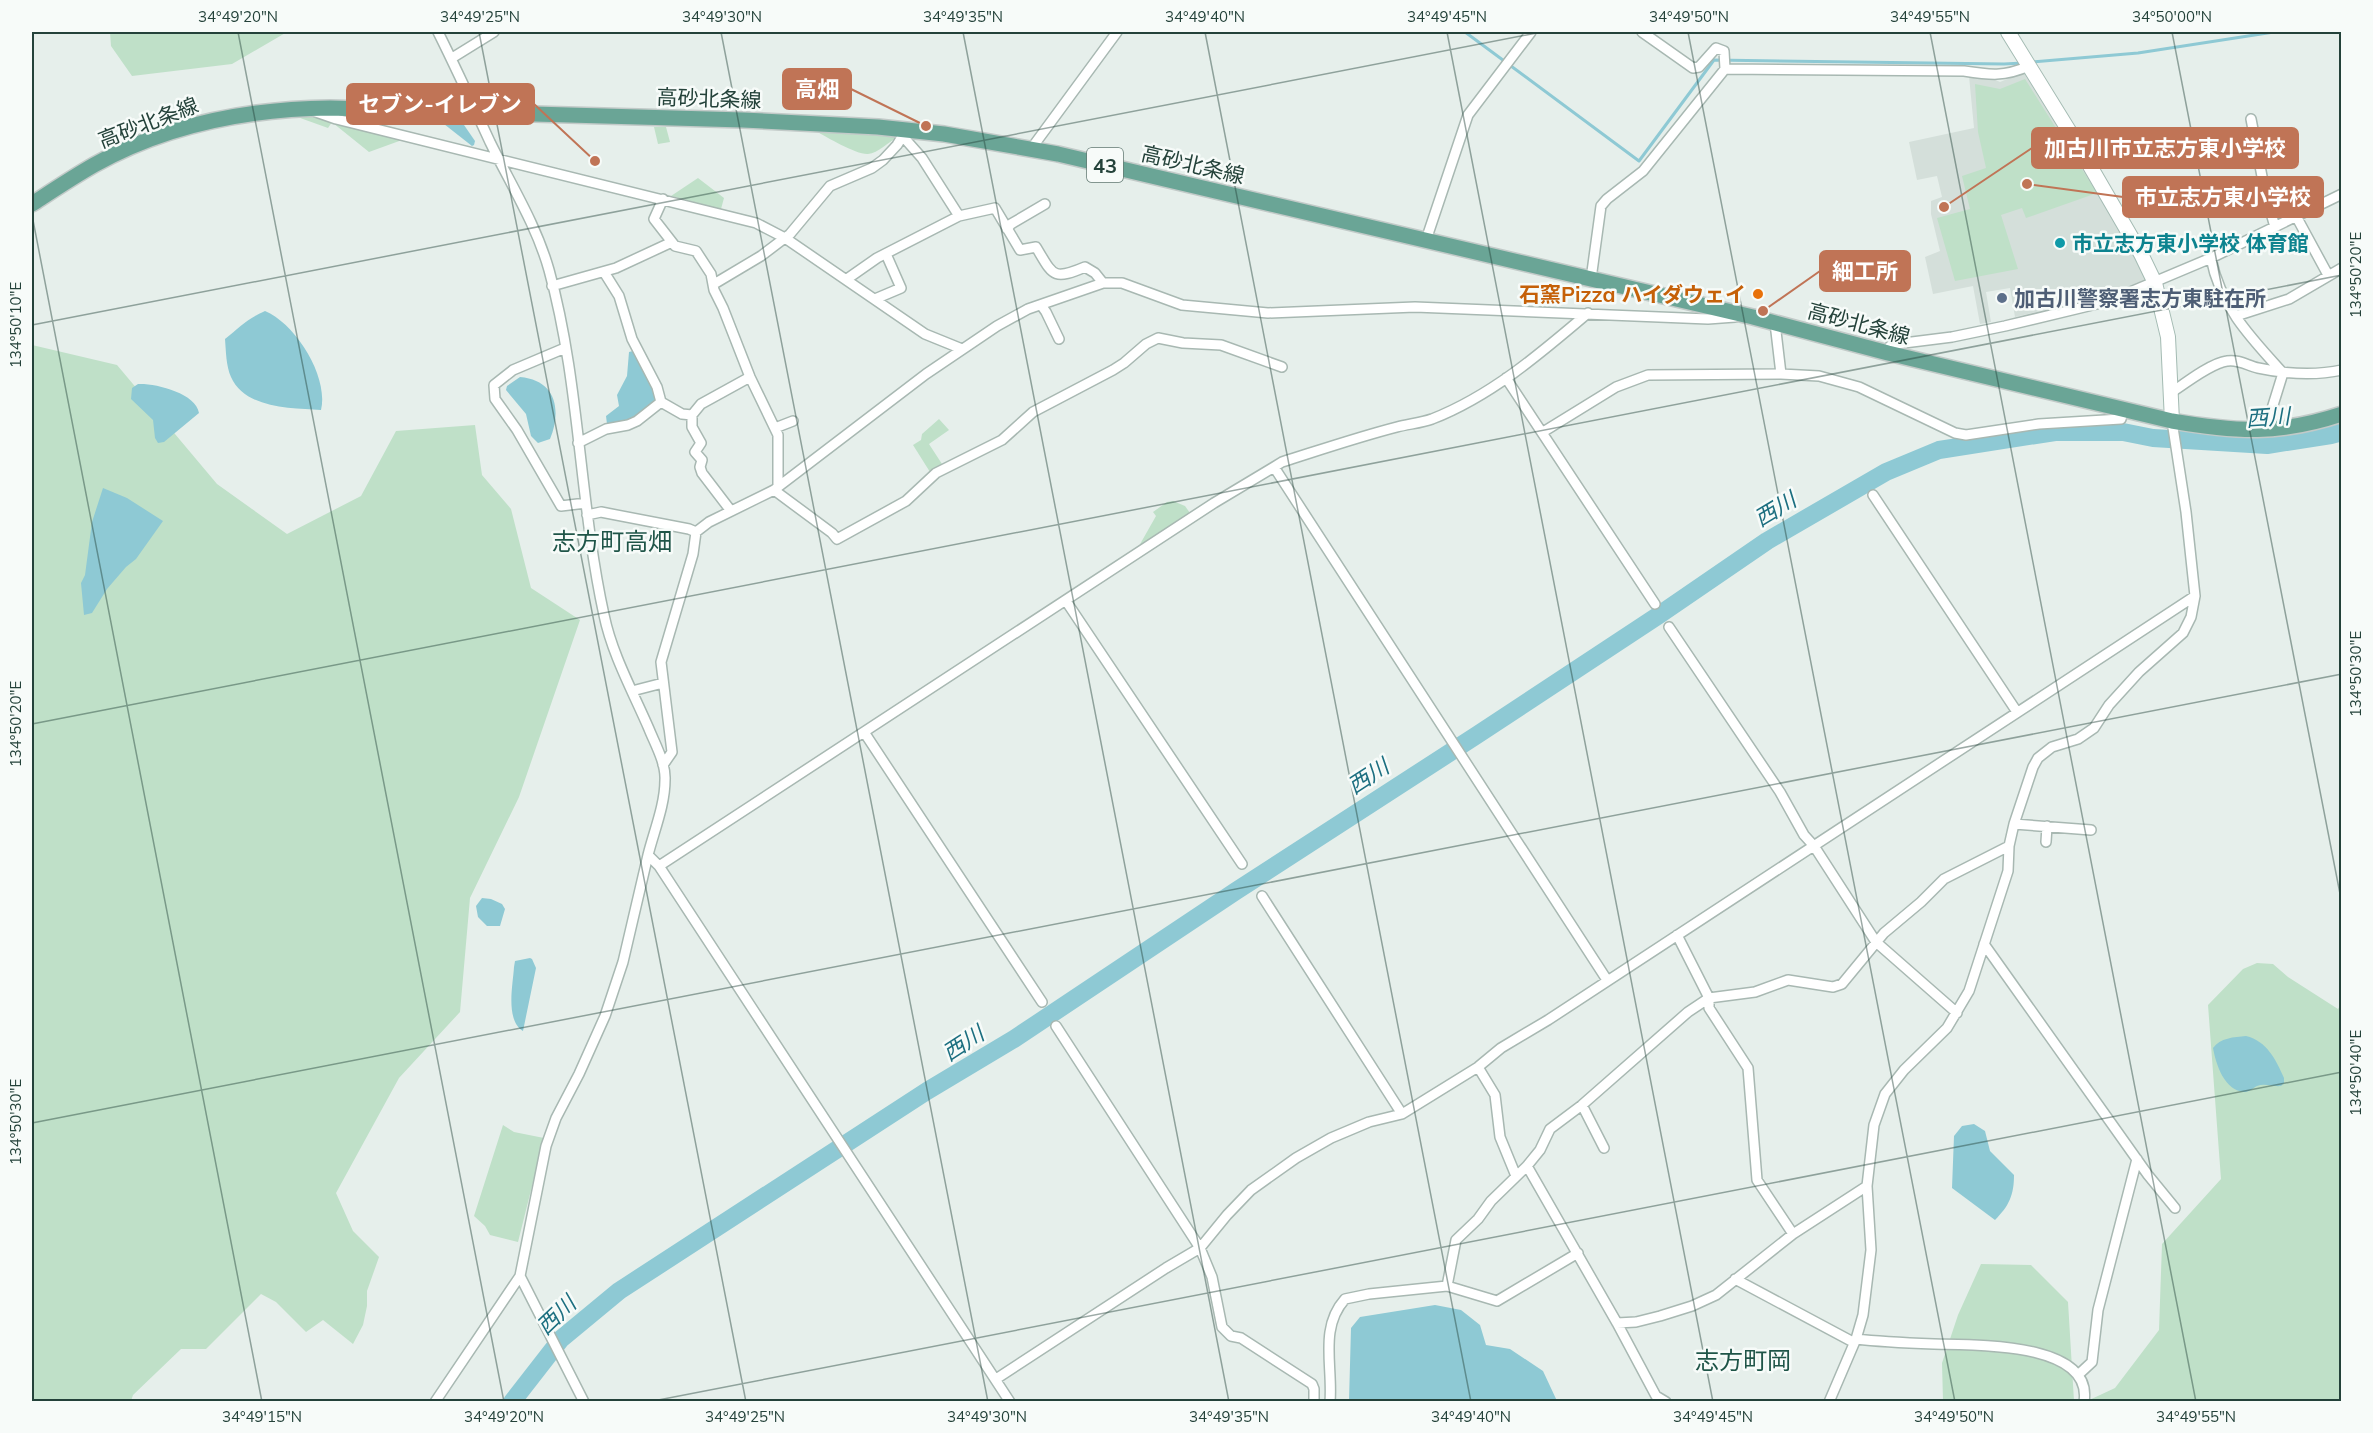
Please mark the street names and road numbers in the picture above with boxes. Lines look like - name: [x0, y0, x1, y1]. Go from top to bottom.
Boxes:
- street label: 高砂北条線: [656, 83, 762, 113]
- street label: 高砂北条線: [94, 91, 202, 153]
- street label: 高砂北条線: [1139, 140, 1247, 188]
- road number: 43: [1087, 148, 1123, 182]
- street label: 高砂北条線: [1805, 297, 1913, 349]

